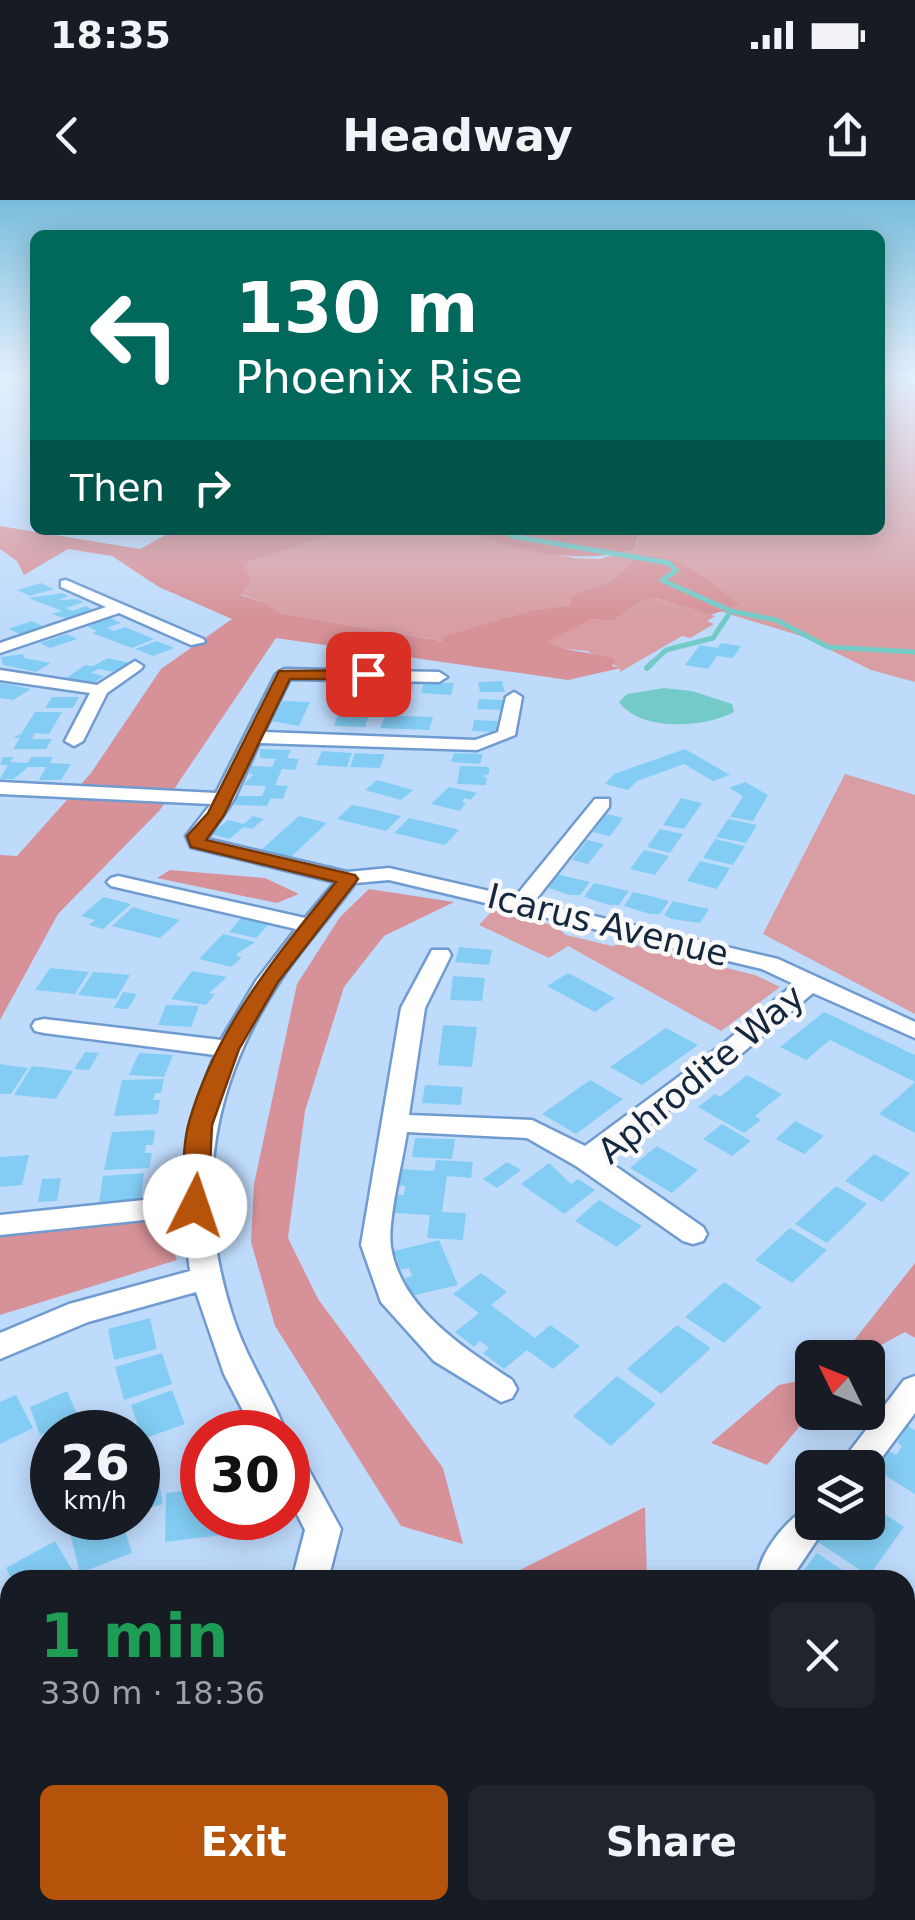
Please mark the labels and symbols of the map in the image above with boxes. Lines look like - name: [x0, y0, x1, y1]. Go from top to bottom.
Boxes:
- pin: [326, 632, 411, 717]
- street label: Icarus Avenue: [483, 876, 733, 974]
- street label: Aphrodite Way: [590, 976, 812, 1172]
- position arrow: [143, 1154, 247, 1258]
- north arrow: [795, 1340, 885, 1430]
- speed limit sign: 30: [180, 1410, 310, 1540]

